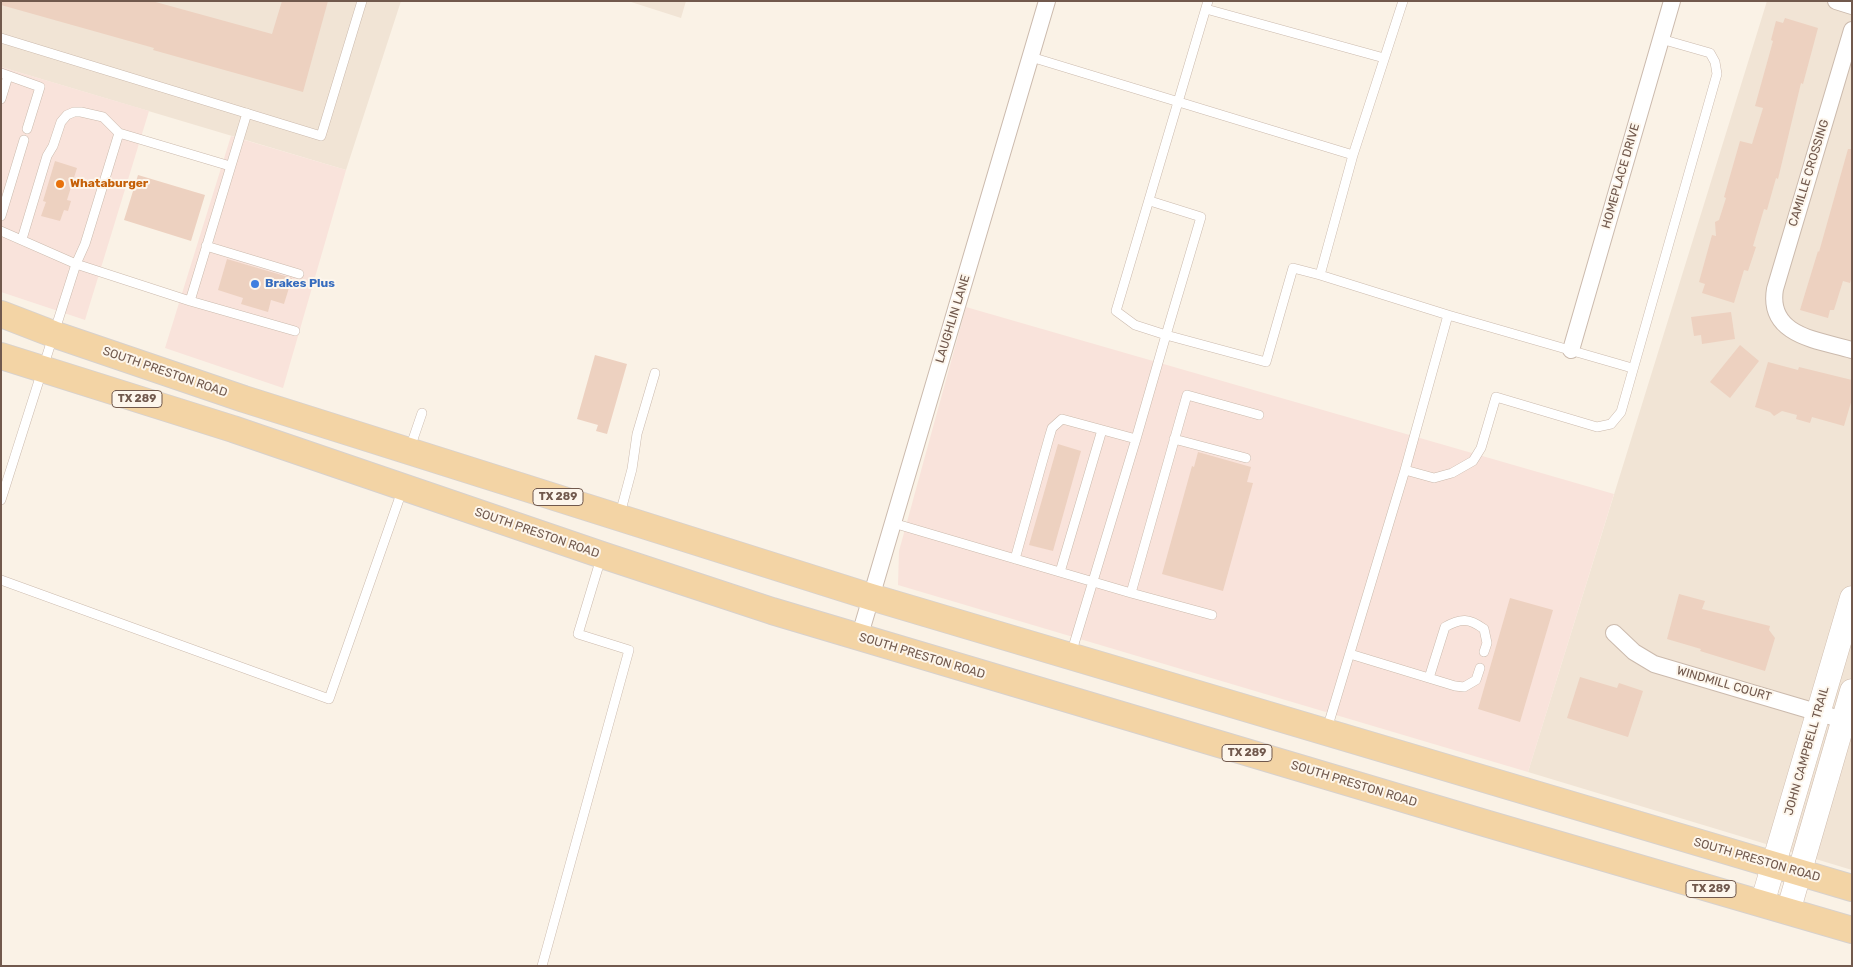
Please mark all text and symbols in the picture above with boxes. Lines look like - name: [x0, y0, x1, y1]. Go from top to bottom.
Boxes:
- street label: CAMILLE CROSSING: [1786, 118, 1832, 228]
- street label: HOMEPLACE DRIVE: [1599, 122, 1643, 230]
- place label: Whataburger: [70, 177, 148, 191]
- marker: Whataburger: [54, 178, 66, 190]
- street label: LAUGHLIN LANE: [933, 273, 973, 365]
- place label: Brakes Plus: [265, 277, 335, 291]
- marker: Brakes Plus: [249, 278, 261, 290]
- street label: SOUTH PRESTON ROAD: [101, 344, 229, 400]
- road number: TX 289: [112, 390, 162, 408]
- road number: TX 289: [533, 488, 583, 506]
- street label: SOUTH PRESTON ROAD: [473, 505, 601, 561]
- street label: SOUTH PRESTON ROAD: [857, 630, 987, 682]
- street label: WINDMILL COURT: [1675, 664, 1773, 704]
- street label: JOHN CAMPBELL TRAIL: [1782, 685, 1832, 817]
- road number: TX 289: [1222, 744, 1272, 761]
- street label: SOUTH PRESTON ROAD: [1289, 758, 1419, 810]
- street label: SOUTH PRESTON ROAD: [1692, 835, 1822, 885]
- road number: TX 289: [1686, 881, 1736, 898]

